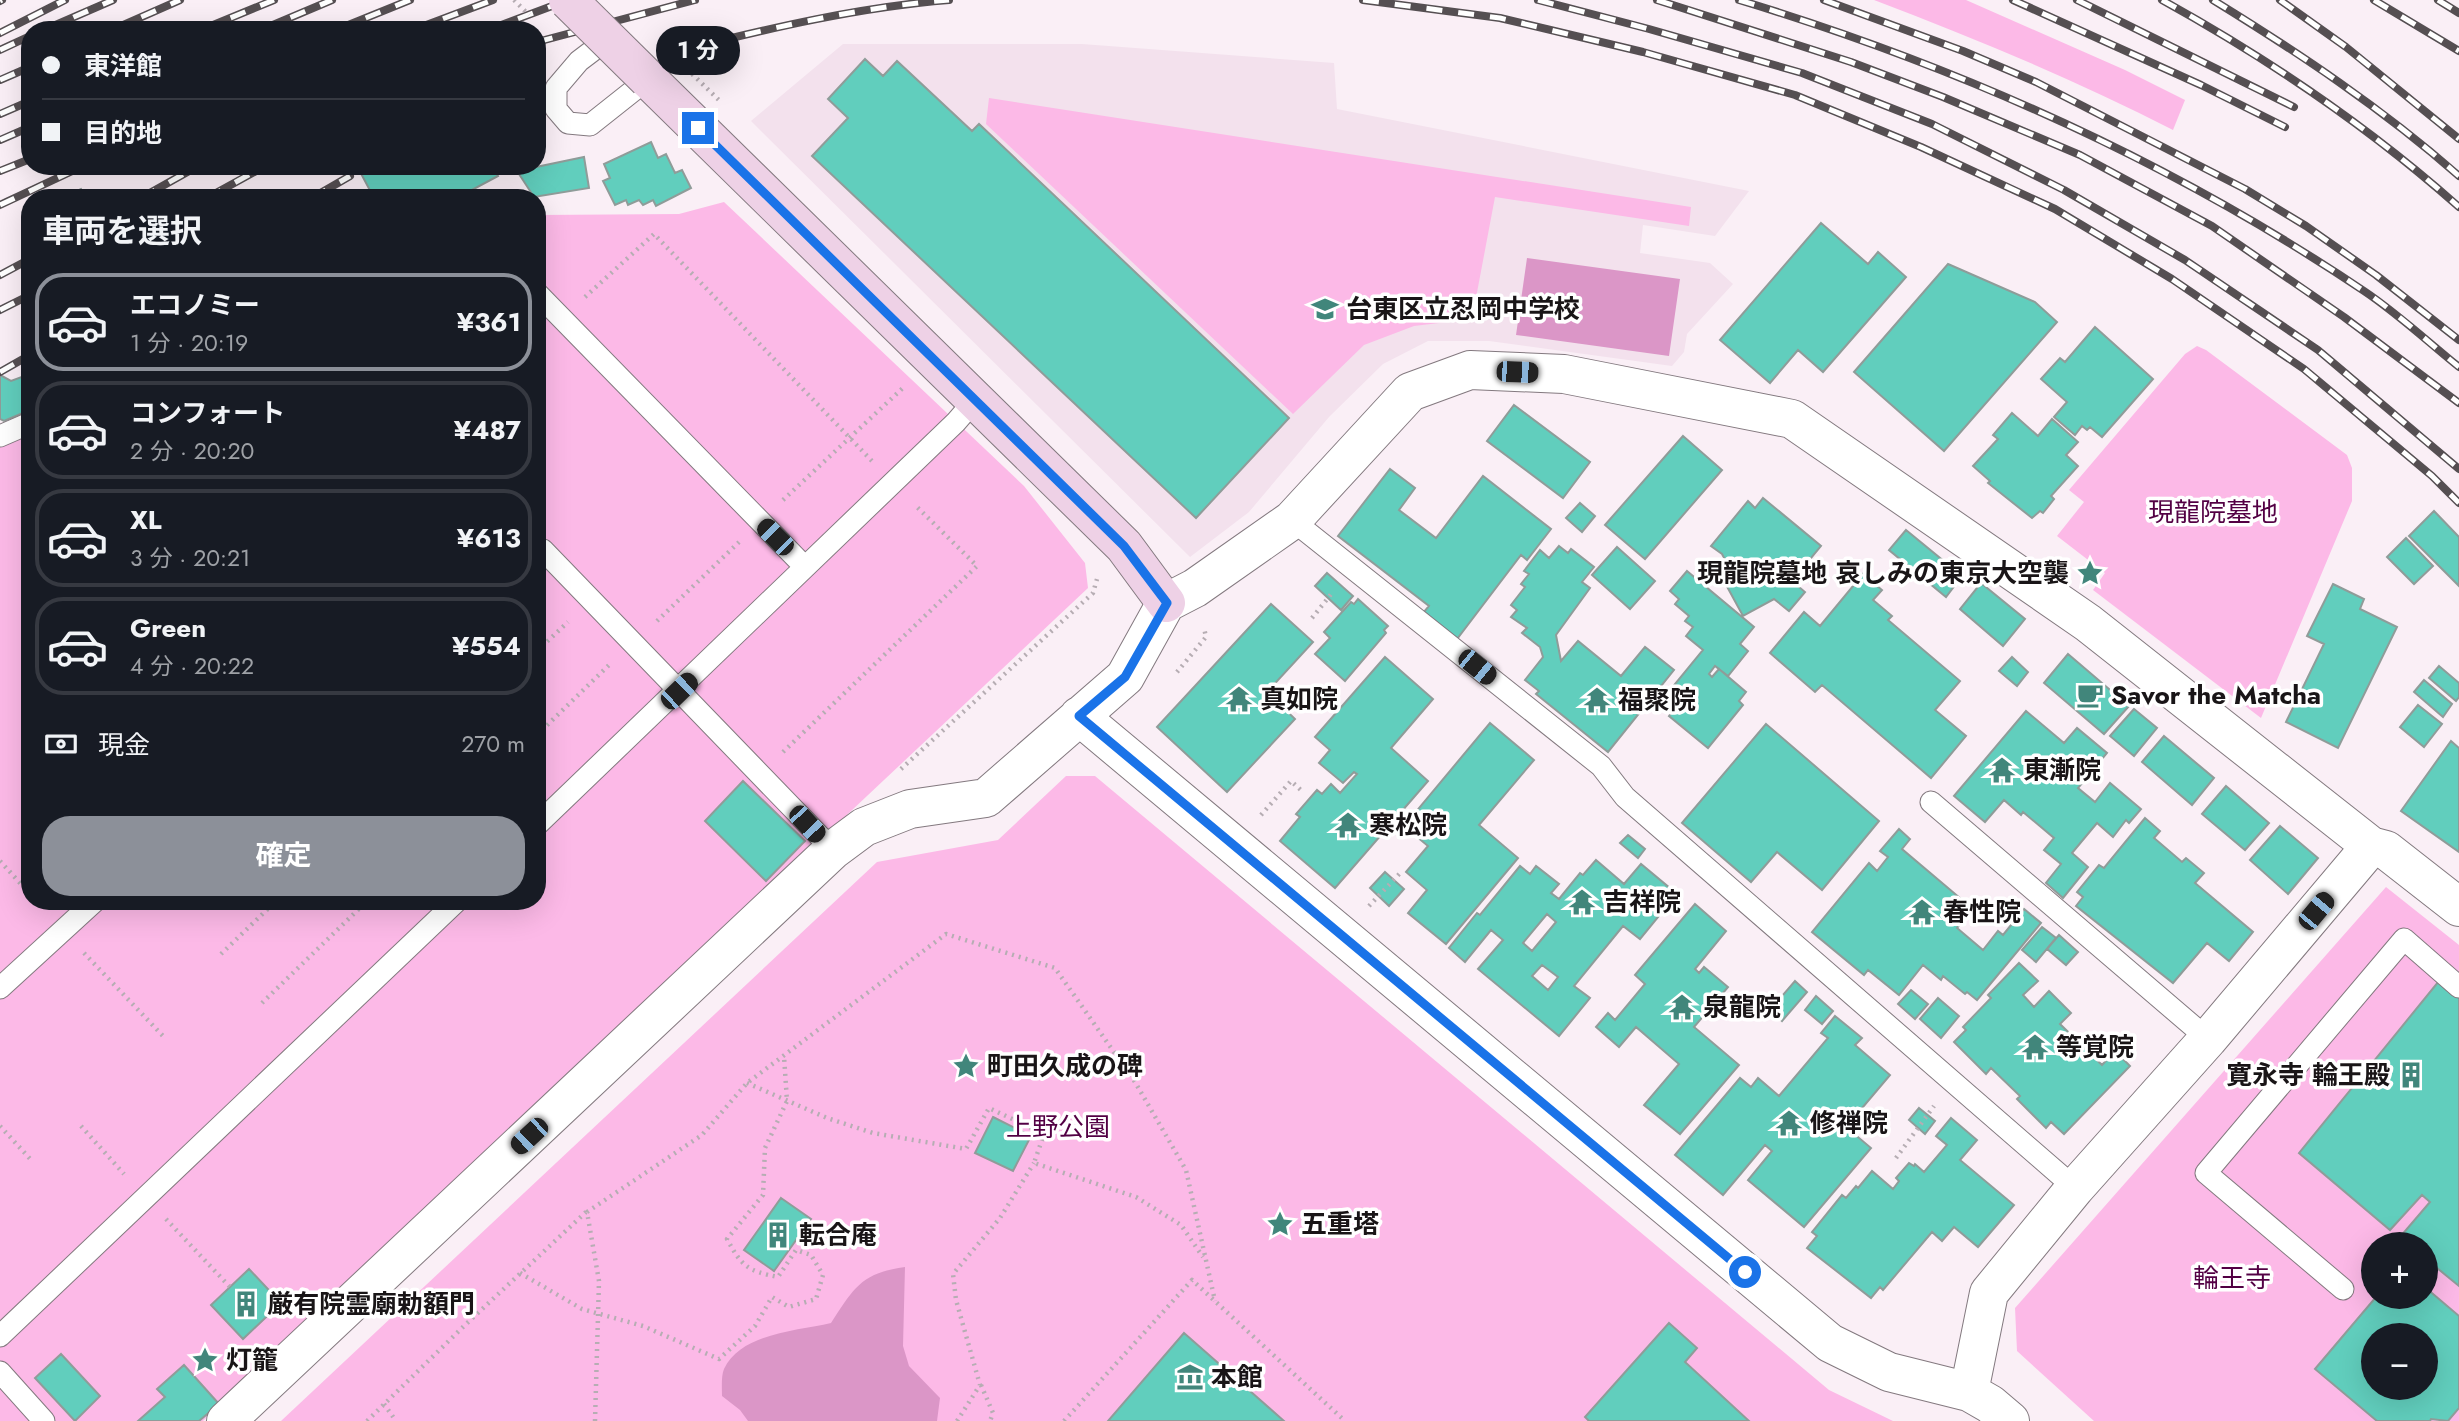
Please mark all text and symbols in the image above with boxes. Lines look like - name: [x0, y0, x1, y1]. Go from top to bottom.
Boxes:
- callout: 1 分: [656, 26, 740, 76]
- text: 1 分: [677, 33, 719, 67]
- text: 東洋館: [84, 47, 162, 85]
- route end: [682, 112, 714, 144]
- text: 目的地: [84, 114, 162, 152]
- text: 車両を選択: [42, 208, 202, 254]
- text: エコノミー: [130, 286, 260, 324]
- place label: 台東区立忍岡中学校: [1346, 290, 1580, 328]
- icon: car: [46, 291, 109, 354]
- school or university icon: 台東区立忍岡中学校: [1310, 294, 1340, 324]
- text: ¥361: [457, 303, 521, 341]
- text: 1 分 · 20:19: [130, 326, 248, 360]
- car: [1496, 361, 1539, 383]
- text: コンフォート: [130, 394, 285, 432]
- icon: car: [46, 399, 109, 462]
- text: ¥487: [454, 411, 521, 449]
- text: 2 分 · 20:20: [130, 434, 254, 468]
- park label: 現龍院墓地: [2148, 493, 2278, 531]
- text: XL: [130, 501, 162, 539]
- icon: car: [46, 507, 109, 570]
- car: [753, 515, 798, 559]
- text: ¥613: [457, 519, 521, 557]
- text: 3 分 · 20:21: [130, 541, 250, 575]
- place label: 現龍院墓地 哀しみの東京大空襲: [1697, 554, 2069, 592]
- place icon: 現龍院墓地 哀しみの東京大空襲: [2075, 558, 2105, 588]
- text: Green: [130, 609, 206, 647]
- icon: car: [46, 615, 109, 678]
- text: ¥554: [452, 627, 521, 665]
- car: [1455, 646, 1500, 688]
- text: 4 分 · 20:22: [130, 649, 254, 683]
- car: [657, 669, 702, 713]
- place label: Savor the Matcha: [2111, 676, 2321, 714]
- place label: 真如院: [1260, 680, 1338, 718]
- cafe icon: Savor the Matcha: [2075, 680, 2105, 710]
- place label: 福聚院: [1618, 681, 1696, 719]
- temple icon: 真如院: [1224, 684, 1254, 714]
- temple icon: 福聚院: [1582, 685, 1612, 715]
- icon: cash: [42, 725, 80, 763]
- text: 現金: [98, 726, 150, 764]
- text: 270 m: [461, 727, 525, 761]
- place label: 東漸院: [2023, 751, 2101, 789]
- temple icon: 東漸院: [1987, 755, 2017, 785]
- car: [785, 801, 830, 847]
- place label: 寒松院: [1369, 806, 1447, 844]
- temple icon: 寒松院: [1333, 810, 1363, 840]
- button: 確定: [42, 816, 525, 896]
- place label: 吉祥院: [1603, 883, 1681, 921]
- temple icon: 吉祥院: [1567, 887, 1597, 917]
- car: [2295, 888, 2338, 934]
- place label: 春性院: [1943, 893, 2021, 931]
- temple icon: 春性院: [1907, 897, 1937, 927]
- place label: 泉龍院: [1703, 988, 1781, 1026]
- temple icon: 泉龍院: [1667, 992, 1697, 1022]
- place label: 等覚院: [2056, 1028, 2134, 1066]
- temple icon: 等覚院: [2020, 1032, 2050, 1062]
- place label: 町田久成の碑: [987, 1047, 1143, 1085]
- place icon: 町田久成の碑: [951, 1051, 981, 1081]
- place label: 寛永寺 輪王殿: [2226, 1056, 2390, 1094]
- building icon: 寛永寺 輪王殿: [2396, 1060, 2426, 1090]
- place label: 修禅院: [1810, 1104, 1888, 1142]
- park label: 上野公園: [1006, 1108, 1110, 1146]
- temple icon: 修禅院: [1774, 1108, 1804, 1138]
- car: [507, 1114, 552, 1158]
- place label: 五重塔: [1301, 1205, 1379, 1243]
- place icon: 五重塔: [1265, 1209, 1295, 1239]
- place label: 転合庵: [799, 1216, 877, 1254]
- building icon: 転合庵: [763, 1220, 793, 1250]
- map controls: [2361, 1232, 2438, 1400]
- button: +: [2361, 1232, 2438, 1309]
- route start: [1729, 1256, 1761, 1288]
- park label: 輪王寺: [2193, 1259, 2271, 1297]
- place label: 厳有院霊廟勅額門: [267, 1285, 475, 1323]
- building icon: 厳有院霊廟勅額門: [231, 1289, 261, 1319]
- button: −: [2361, 1323, 2438, 1400]
- place label: 灯籠: [226, 1341, 278, 1379]
- place icon: 灯籠: [190, 1345, 220, 1375]
- place label: 本館: [1211, 1358, 1263, 1396]
- museum icon: 本館: [1175, 1362, 1205, 1392]

